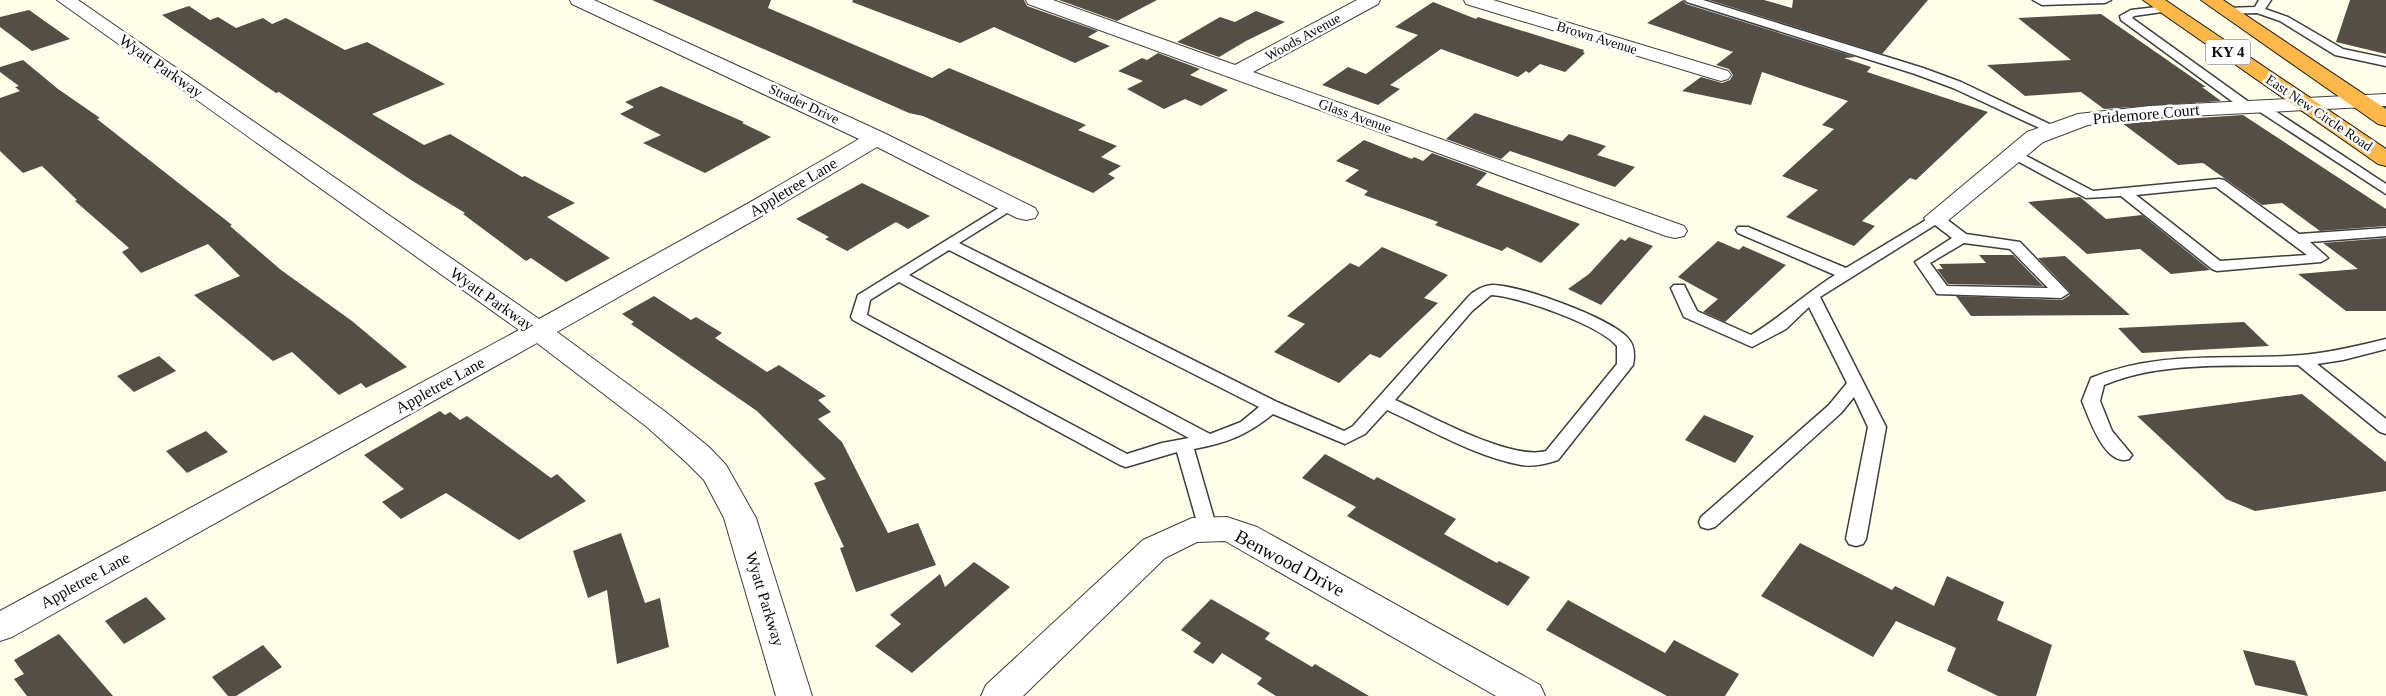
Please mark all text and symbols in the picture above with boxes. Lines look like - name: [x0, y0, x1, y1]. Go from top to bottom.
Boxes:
- street label: Woods Avenue: [1263, 10, 1343, 64]
- street label: Brown Avenue: [1555, 19, 1639, 57]
- street label: Wyatt Parkway: [115, 31, 206, 102]
- road number: KY 4: [2206, 40, 2250, 64]
- street label: East New Circle Road: [2263, 72, 2375, 154]
- street label: Strader Drive: [766, 81, 842, 127]
- street label: Glass Avenue: [1317, 96, 1393, 136]
- street label: Pridemore Court: [2092, 101, 2201, 127]
- street label: Appletree Lane: [746, 154, 840, 221]
- street label: Wyatt Parkway: [446, 264, 537, 335]
- street label: Appletree Lane: [393, 354, 488, 417]
- street label: Benwood Drive: [1232, 525, 1348, 601]
- street label: Appletree Lane: [38, 549, 133, 612]
- street label: Wyatt Parkway: [742, 550, 787, 649]

